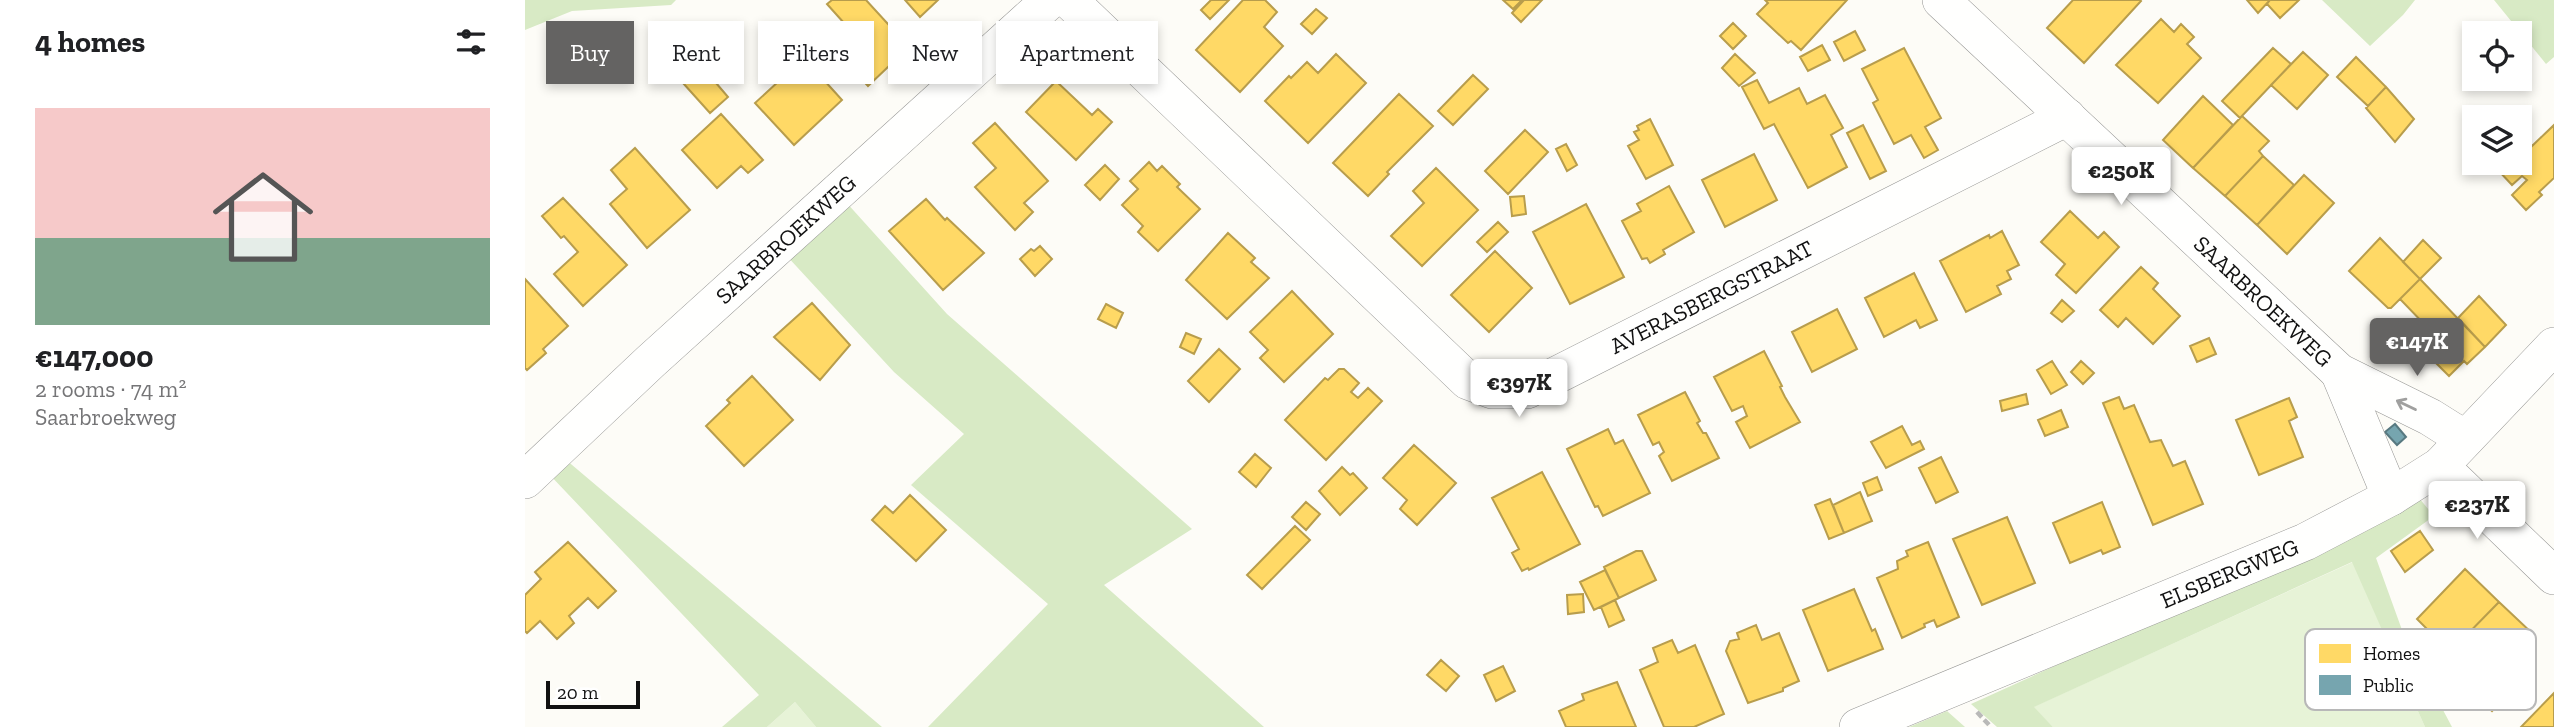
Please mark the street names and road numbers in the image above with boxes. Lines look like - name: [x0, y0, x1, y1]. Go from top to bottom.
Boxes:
- street label: SAARBROEKWEG: [710, 168, 862, 310]
- street label: SAARBROEKWEG: [2188, 230, 2338, 373]
- street label: AVERASBERGSTRAAT: [1605, 234, 1818, 360]
- street label: ELSBERGWEG: [2156, 532, 2303, 614]

